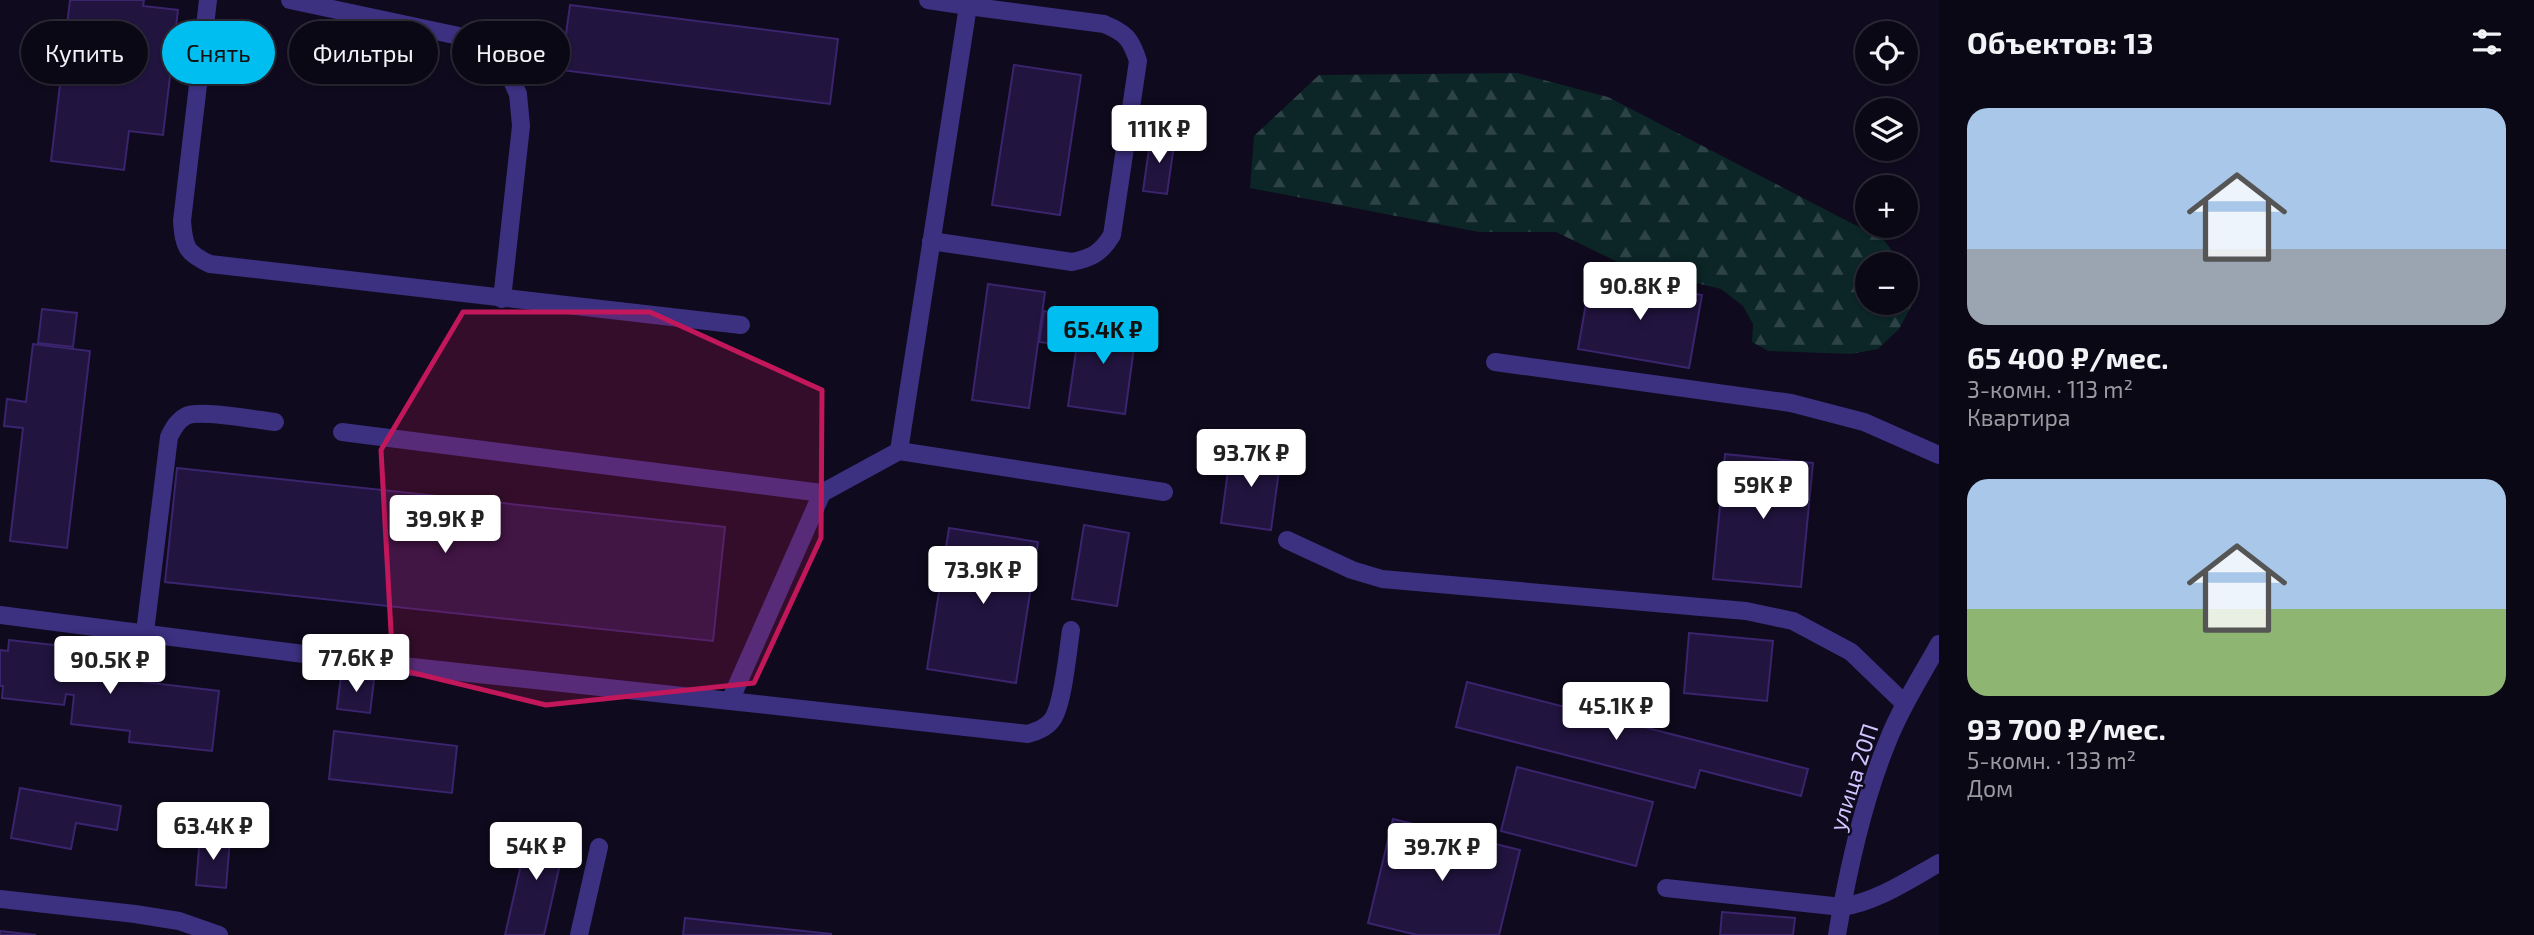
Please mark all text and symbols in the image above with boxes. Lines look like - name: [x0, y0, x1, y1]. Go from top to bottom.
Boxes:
- chip: Купить: [21, 21, 148, 84]
- chip: Снять: [162, 21, 275, 84]
- chip: Фильтры: [289, 21, 438, 84]
- chip: Новое: [452, 21, 570, 84]
- map controls: [1855, 21, 1918, 315]
- button: locate: [1855, 21, 1918, 84]
- icon: filters: [2468, 23, 2506, 61]
- text: Объектов: 13: [1967, 24, 2154, 60]
- button: layers: [1855, 98, 1918, 161]
- pin: 111K ₽: [1102, 106, 1216, 165]
- text: 111K ₽: [1128, 114, 1190, 142]
- icon: home: [2174, 154, 2300, 280]
- button: +: [1855, 175, 1918, 238]
- button: −: [1855, 252, 1918, 315]
- pin: 90.8K ₽: [1575, 262, 1705, 322]
- text: 90.8K ₽: [1600, 271, 1680, 299]
- pin: 65.4K ₽: [1038, 306, 1168, 366]
- text: 65.4K ₽: [1063, 315, 1143, 343]
- text: 65 400 ₽/мес.: [1967, 339, 2169, 375]
- text: 3-комн. · 113 m²: [1967, 375, 2133, 403]
- text: Квартира: [1967, 403, 2071, 431]
- pin: 93.7K ₽: [1186, 430, 1316, 489]
- text: 93.7K ₽: [1213, 438, 1289, 466]
- pin: 59K ₽: [1714, 462, 1812, 521]
- text: 59K ₽: [1733, 470, 1793, 498]
- pin: 39.9K ₽: [380, 496, 510, 555]
- text: 39.9K ₽: [406, 504, 484, 532]
- icon: home: [2174, 525, 2300, 651]
- pin: 73.9K ₽: [918, 546, 1048, 606]
- text: 73.9K ₽: [944, 555, 1022, 583]
- pin: 77.6K ₽: [291, 634, 421, 694]
- pin: 90.5K ₽: [45, 636, 175, 696]
- text: 77.6K ₽: [318, 643, 394, 671]
- text: 90.5K ₽: [70, 645, 150, 673]
- pin: 45.1K ₽: [1551, 682, 1681, 742]
- text: 45.1K ₽: [1579, 691, 1653, 719]
- text: 93 700 ₽/мес.: [1967, 710, 2166, 746]
- street label: улица 20П: [1822, 720, 1885, 835]
- text: 5-комн. · 133 m²: [1967, 746, 2136, 774]
- text: Дом: [1967, 774, 2013, 802]
- pin: 63.4K ₽: [148, 802, 278, 862]
- text: 63.4K ₽: [173, 811, 253, 839]
- pin: 54K ₽: [487, 822, 585, 882]
- pin: 39.7K ₽: [1377, 824, 1507, 883]
- text: 54K ₽: [506, 831, 566, 859]
- text: 39.7K ₽: [1404, 832, 1480, 860]

